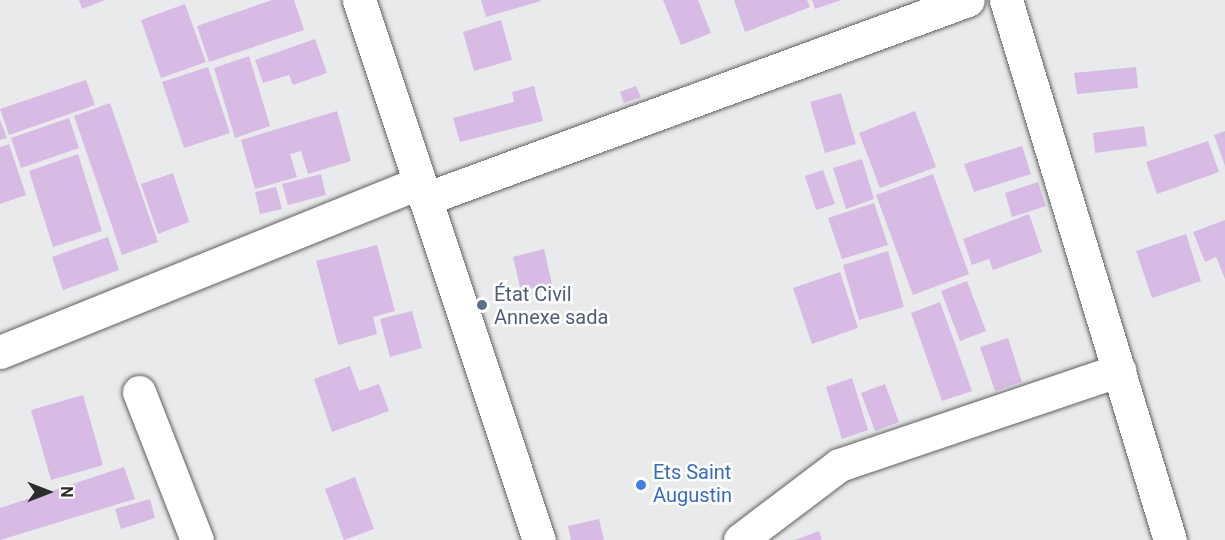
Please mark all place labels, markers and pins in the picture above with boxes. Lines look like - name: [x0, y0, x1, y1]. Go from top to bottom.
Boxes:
- place label: État Civil Annexe sada: [494, 282, 608, 329]
- marker: État Civil Annexe sada: [475, 298, 489, 312]
- place label: Ets Saint Augustin: [653, 461, 732, 508]
- marker: Ets Saint Augustin: [634, 478, 648, 492]

